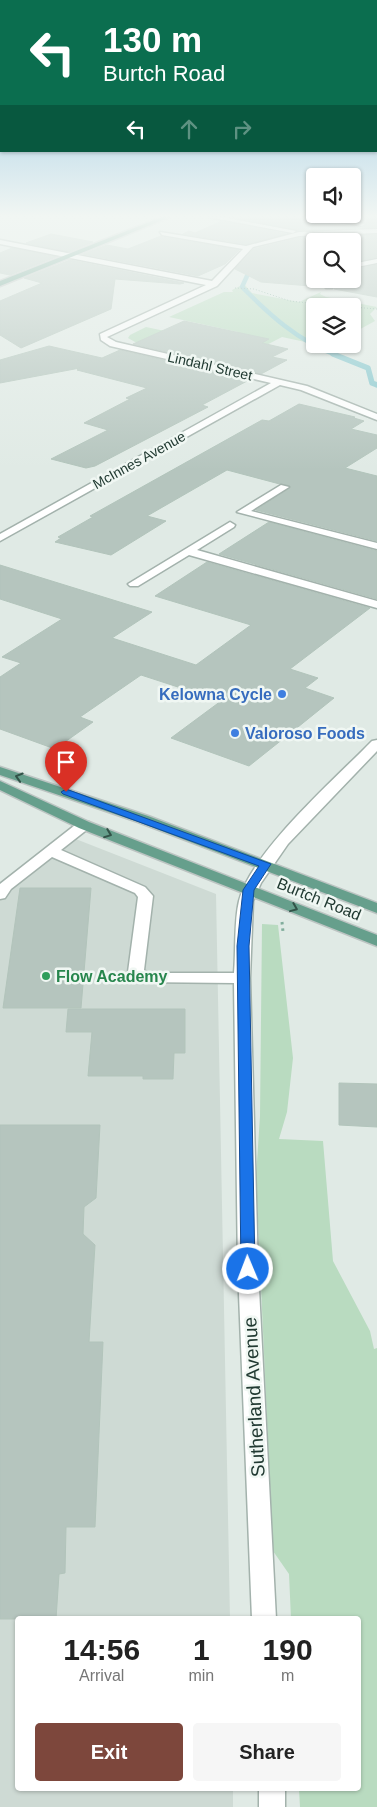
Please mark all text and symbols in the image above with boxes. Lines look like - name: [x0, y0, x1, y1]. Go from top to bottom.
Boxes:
- icon: left: [20, 20, 85, 85]
- text: 130 m: [103, 20, 202, 59]
- text: Burtch Road: [103, 61, 225, 86]
- icon: left: [122, 115, 150, 143]
- icon: ahead: [175, 115, 203, 143]
- icon: right: [228, 115, 256, 143]
- map controls: [306, 168, 361, 353]
- button: sound: [306, 168, 361, 223]
- button: search: [306, 233, 361, 288]
- button: layers: [306, 298, 361, 353]
- street label: Lindahl Street: [166, 348, 254, 384]
- street label: McInnes Avenue: [90, 428, 188, 492]
- place label: Kelowna Cycle: [159, 686, 272, 703]
- marker: Kelowna Cycle: [276, 688, 288, 700]
- place label: Valoroso Foods: [245, 725, 365, 742]
- marker: Valoroso Foods: [229, 727, 241, 739]
- pin: [45, 741, 87, 792]
- icon: arrive: [52, 748, 80, 776]
- one-way arrow: [15, 773, 24, 783]
- one-way arrow: [103, 828, 112, 839]
- street label: Burtch Road: [275, 874, 363, 924]
- one-way arrow: [289, 902, 298, 912]
- place label: Flow Academy: [56, 968, 168, 985]
- marker: Flow Academy: [40, 970, 52, 982]
- position arrow: [221, 1242, 273, 1294]
- street label: Sutherland Avenue: [239, 1316, 269, 1478]
- text: 14:56: [63, 1633, 140, 1666]
- text: 1: [193, 1633, 210, 1666]
- text: 190: [263, 1633, 313, 1666]
- text: Arrival: [79, 1667, 124, 1684]
- text: min: [188, 1667, 214, 1684]
- text: m: [281, 1667, 294, 1684]
- button: Exit: [35, 1723, 183, 1781]
- button: Share: [193, 1723, 341, 1781]

